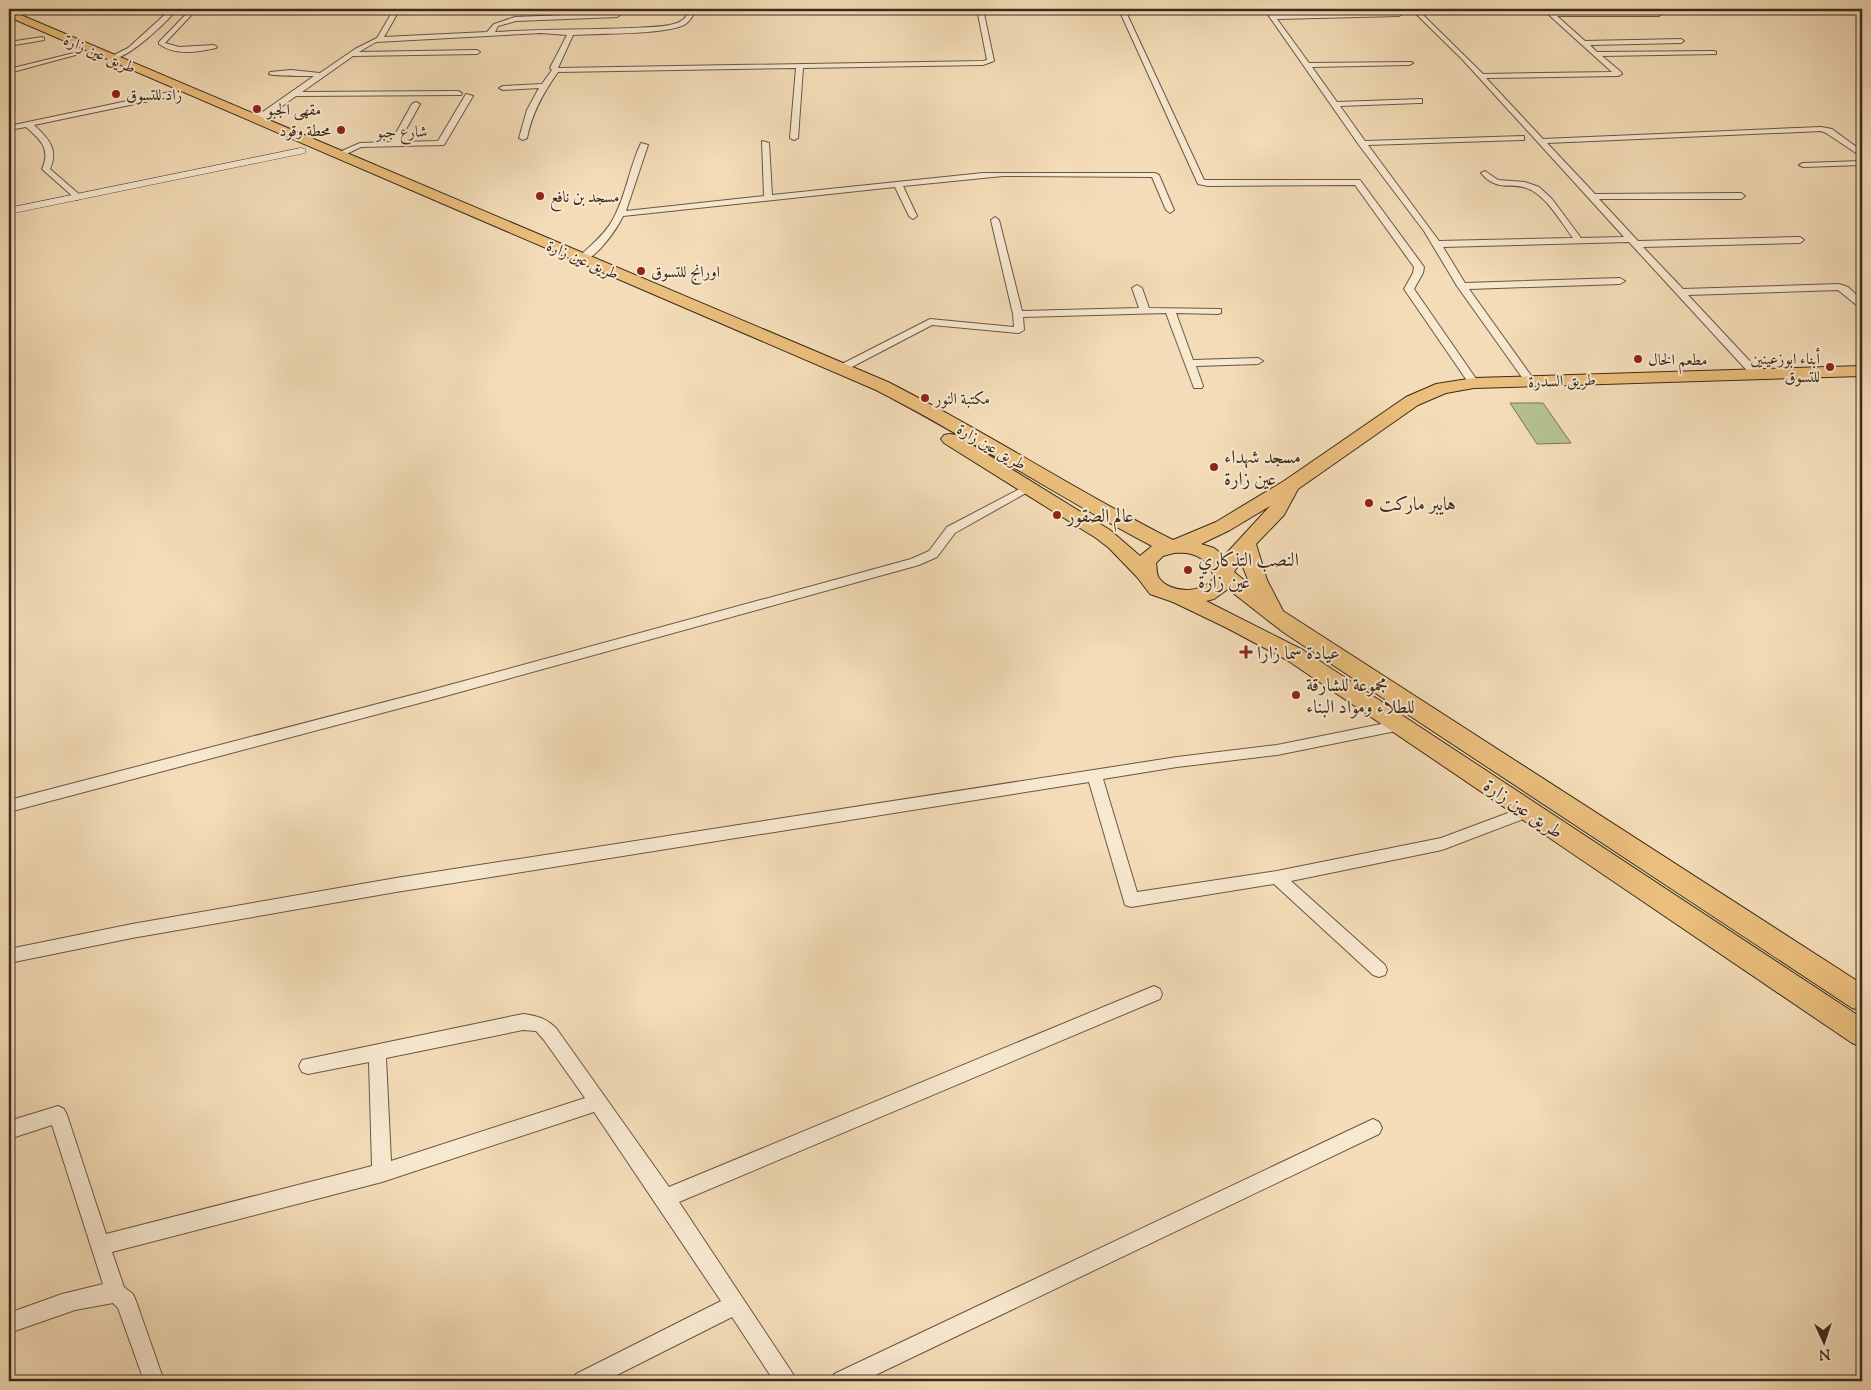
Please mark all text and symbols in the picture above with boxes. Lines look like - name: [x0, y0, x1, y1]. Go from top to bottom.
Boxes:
- street label: طريق عين زارة: [59, 30, 139, 81]
- place label: زاد للتسوق: [126, 85, 182, 108]
- marker: زاد للتسوق: [110, 88, 122, 100]
- place label: مقهى الجبو: [265, 100, 321, 123]
- marker: مقهى الجبو: [251, 103, 263, 115]
- place label: محطة وقود: [279, 121, 331, 144]
- street label: شارع جبو: [374, 122, 428, 145]
- marker: محطة وقود: [335, 124, 347, 136]
- place label: مسجد بن نافع: [550, 187, 619, 212]
- marker: مسجد بن نافع: [534, 190, 546, 202]
- street label: طريق عين زارة: [542, 236, 622, 287]
- place label: اورانج للتسوق: [651, 262, 720, 285]
- marker: اورانج للتسوق: [635, 265, 647, 277]
- place label: أبناء ابوزعينين للتسوق: [1750, 347, 1820, 390]
- place label: مطعم الخال: [1648, 350, 1708, 375]
- marker: مطعم الخال: [1632, 353, 1644, 365]
- marker: أبناء ابوزعينين للتسوق: [1824, 361, 1836, 373]
- street label: طريق السدرة: [1528, 370, 1596, 395]
- place label: مكتبة النور: [933, 389, 990, 412]
- marker: مكتبة النور: [919, 392, 931, 404]
- street label: طريق عين زارة: [952, 419, 1030, 477]
- place label: مسجد شهداء عين زارة: [1224, 445, 1301, 494]
- marker: مسجد شهداء عين زارة: [1208, 461, 1220, 473]
- place label: هايبر ماركت: [1379, 492, 1456, 519]
- marker: هايبر ماركت: [1363, 497, 1375, 509]
- place label: عالم الصقور: [1065, 504, 1134, 532]
- marker: عالم الصقور: [1051, 509, 1063, 521]
- place label: النصب التذكاري عين زارة: [1198, 548, 1299, 597]
- marker: النصب التذكاري عين زارة: [1182, 564, 1194, 576]
- place label: عيادة سما زارا: [1257, 641, 1340, 668]
- marker: عيادة سما زارا: [1239, 645, 1253, 659]
- place label: مجموعة للشارقة للطلاء ومواد البناء: [1306, 673, 1415, 722]
- marker: مجموعة للشارقة للطلاء ومواد البناء: [1290, 689, 1302, 701]
- street label: طريق عين زارة: [1477, 773, 1568, 847]
- north arrow: [1798, 1318, 1848, 1368]
- text: N: [1818, 1343, 1831, 1363]

